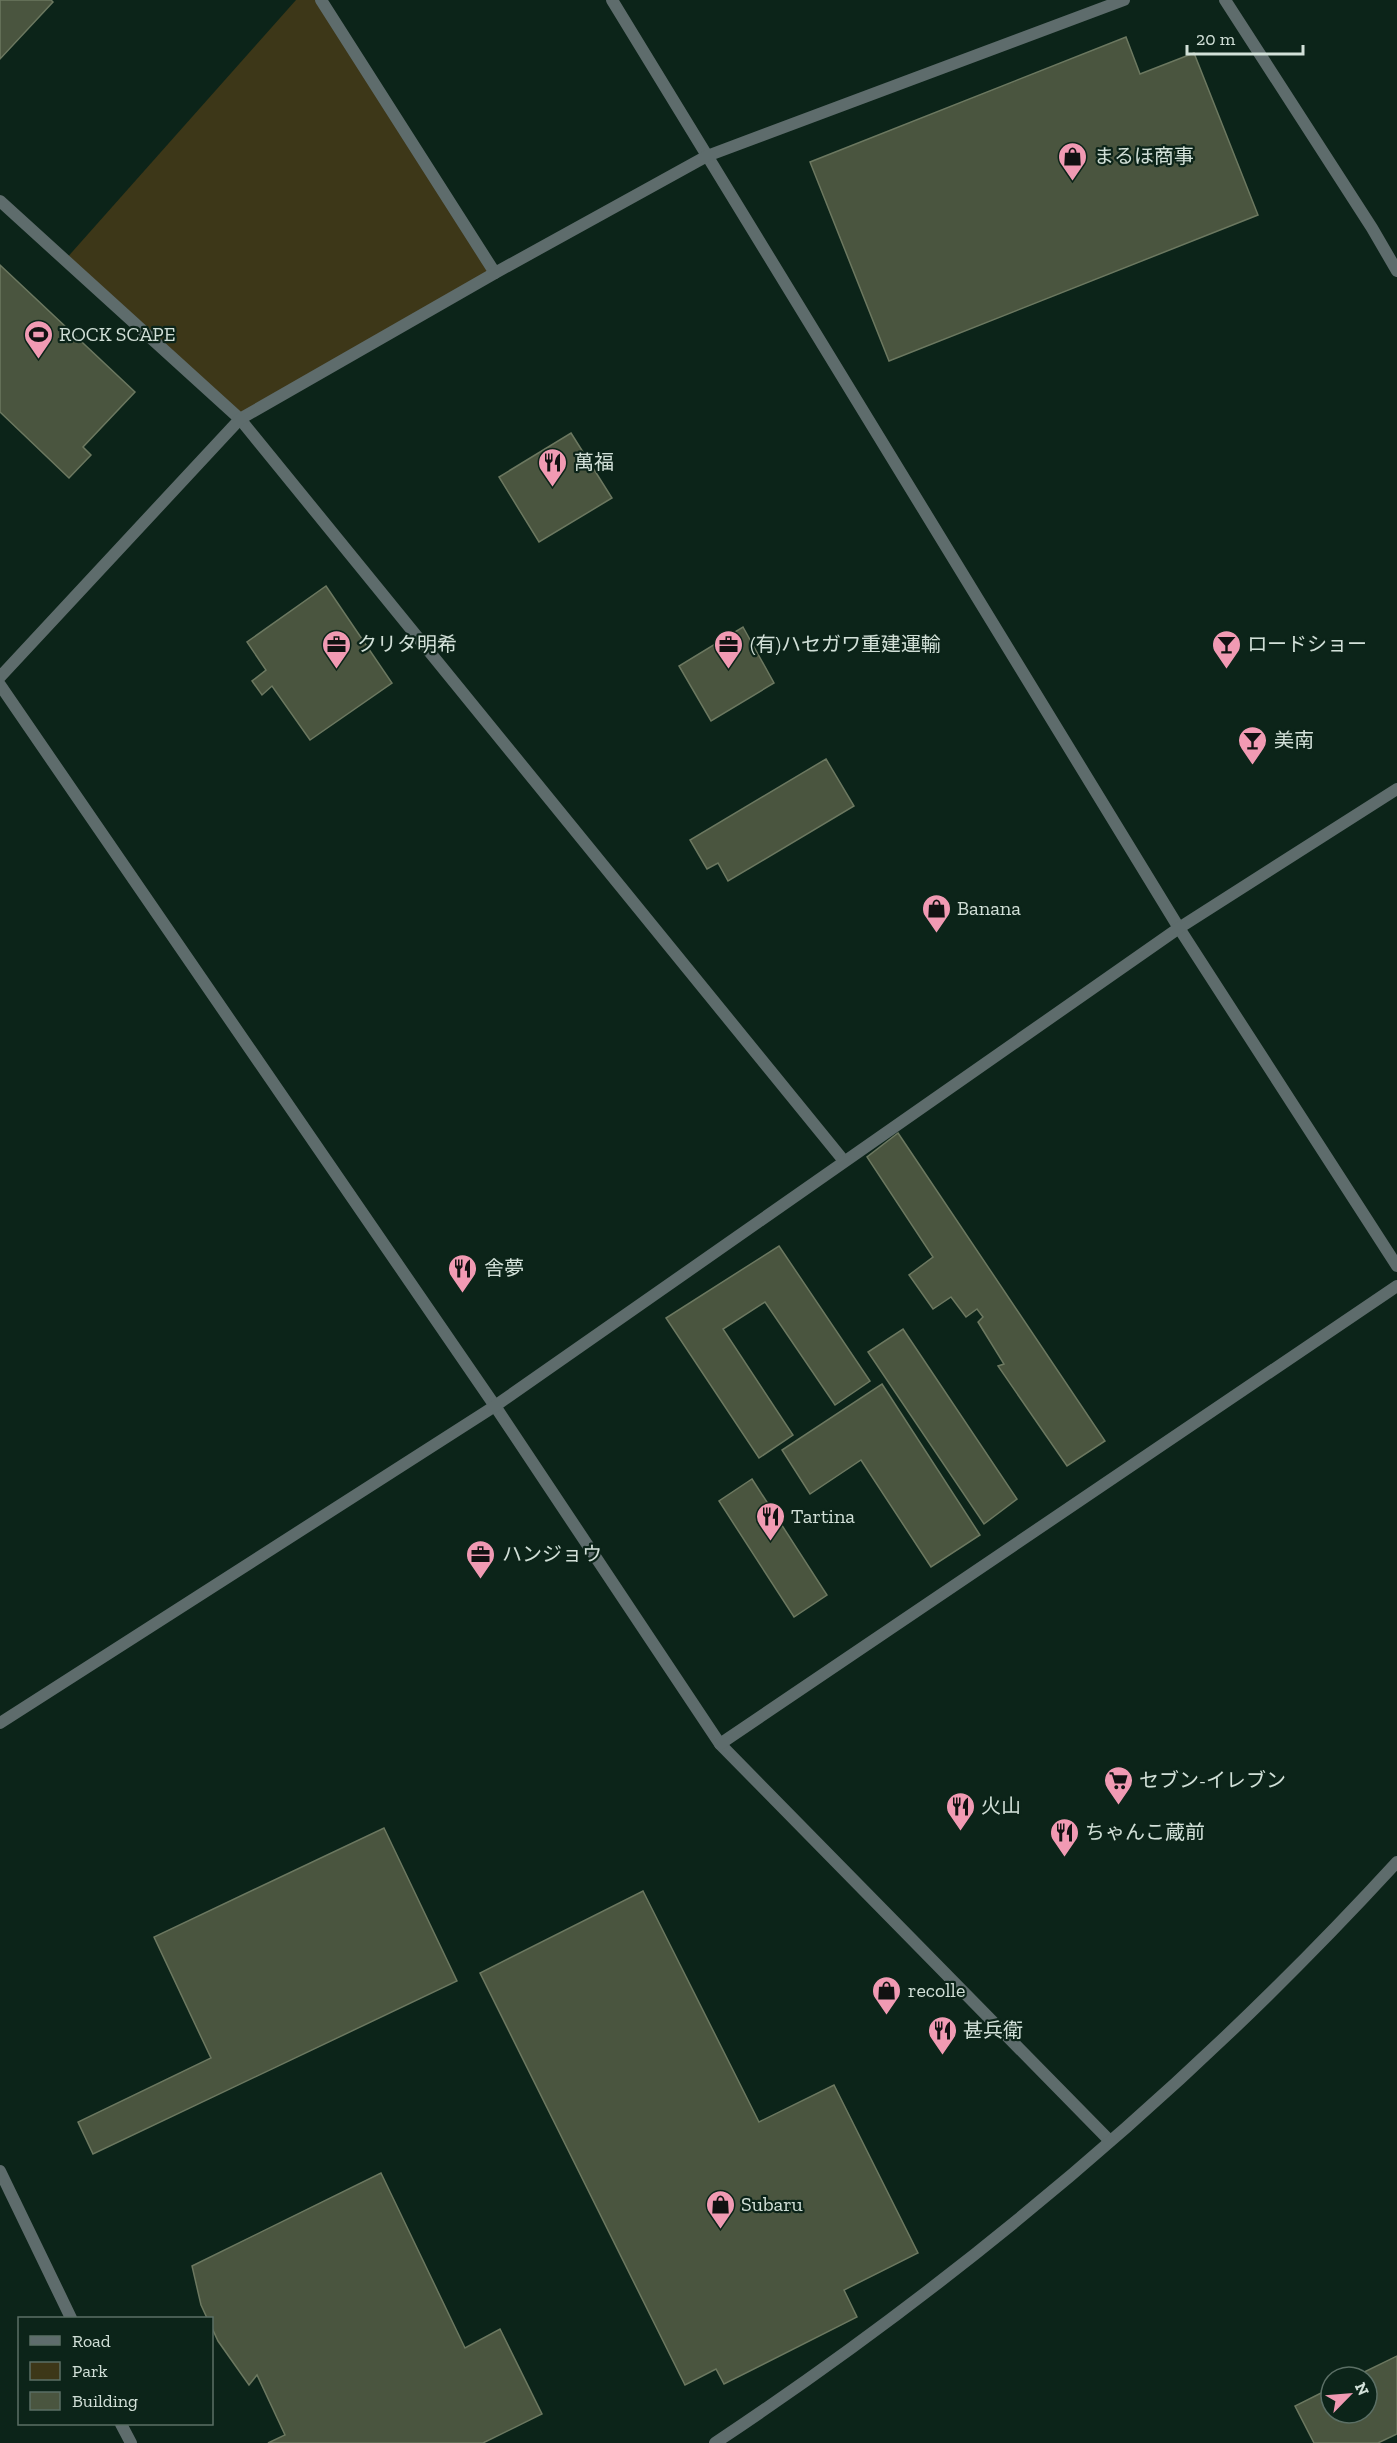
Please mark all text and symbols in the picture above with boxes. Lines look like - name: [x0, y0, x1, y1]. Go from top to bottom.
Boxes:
- scale bar: [1187, 18, 1302, 56]
- text: 20 m: [1196, 28, 1236, 50]
- shop icon: まるほ商事: [1057, 140, 1089, 182]
- place label: まるほ商事: [1094, 144, 1194, 168]
- sports icon: ROCK SCAPE: [22, 318, 54, 360]
- place label: ROCK SCAPE: [59, 322, 175, 346]
- restaurant icon: 萬福: [537, 446, 569, 488]
- place label: 萬福: [574, 450, 614, 474]
- office icon: クリタ明希: [320, 628, 352, 670]
- office icon: (有)ハセガワ重建運輸: [713, 628, 745, 670]
- bar icon: ロードショー: [1210, 628, 1242, 670]
- place label: クリタ明希: [357, 632, 457, 656]
- place label: (有)ハセガワ重建運輸: [750, 632, 941, 656]
- place label: ロードショー: [1247, 632, 1367, 656]
- bar icon: 美南: [1237, 724, 1269, 766]
- place label: 美南: [1274, 728, 1314, 752]
- shop icon: Banana: [920, 892, 952, 934]
- place label: Banana: [957, 896, 1021, 920]
- restaurant icon: 舎夢: [447, 1252, 479, 1294]
- place label: 舎夢: [484, 1256, 524, 1280]
- restaurant icon: Tartina: [754, 1500, 786, 1542]
- place label: Tartina: [791, 1504, 855, 1528]
- office icon: ハンジョウ: [465, 1538, 497, 1580]
- place label: ハンジョウ: [502, 1542, 602, 1566]
- supermarket icon: セブン-イレブン: [1102, 1764, 1134, 1806]
- place label: セブン-イレブン: [1139, 1768, 1286, 1792]
- restaurant icon: 火山: [944, 1790, 976, 1832]
- place label: 火山: [981, 1794, 1021, 1818]
- restaurant icon: ちゃんこ蔵前: [1048, 1816, 1080, 1858]
- place label: ちゃんこ蔵前: [1085, 1820, 1205, 1844]
- shop icon: recolle: [871, 1974, 903, 2016]
- place label: recolle: [908, 1978, 965, 2002]
- restaurant icon: 甚兵衛: [926, 2014, 958, 2056]
- place label: 甚兵衛: [963, 2018, 1023, 2042]
- shop icon: Subaru: [704, 2188, 736, 2230]
- place label: Subaru: [741, 2192, 803, 2216]
- legend: [18, 2317, 213, 2425]
- text: Road: [72, 2330, 111, 2352]
- text: Park: [72, 2360, 108, 2382]
- north arrow: [1319, 2365, 1379, 2425]
- text: N: [1351, 2379, 1373, 2398]
- text: Building: [72, 2390, 138, 2412]

